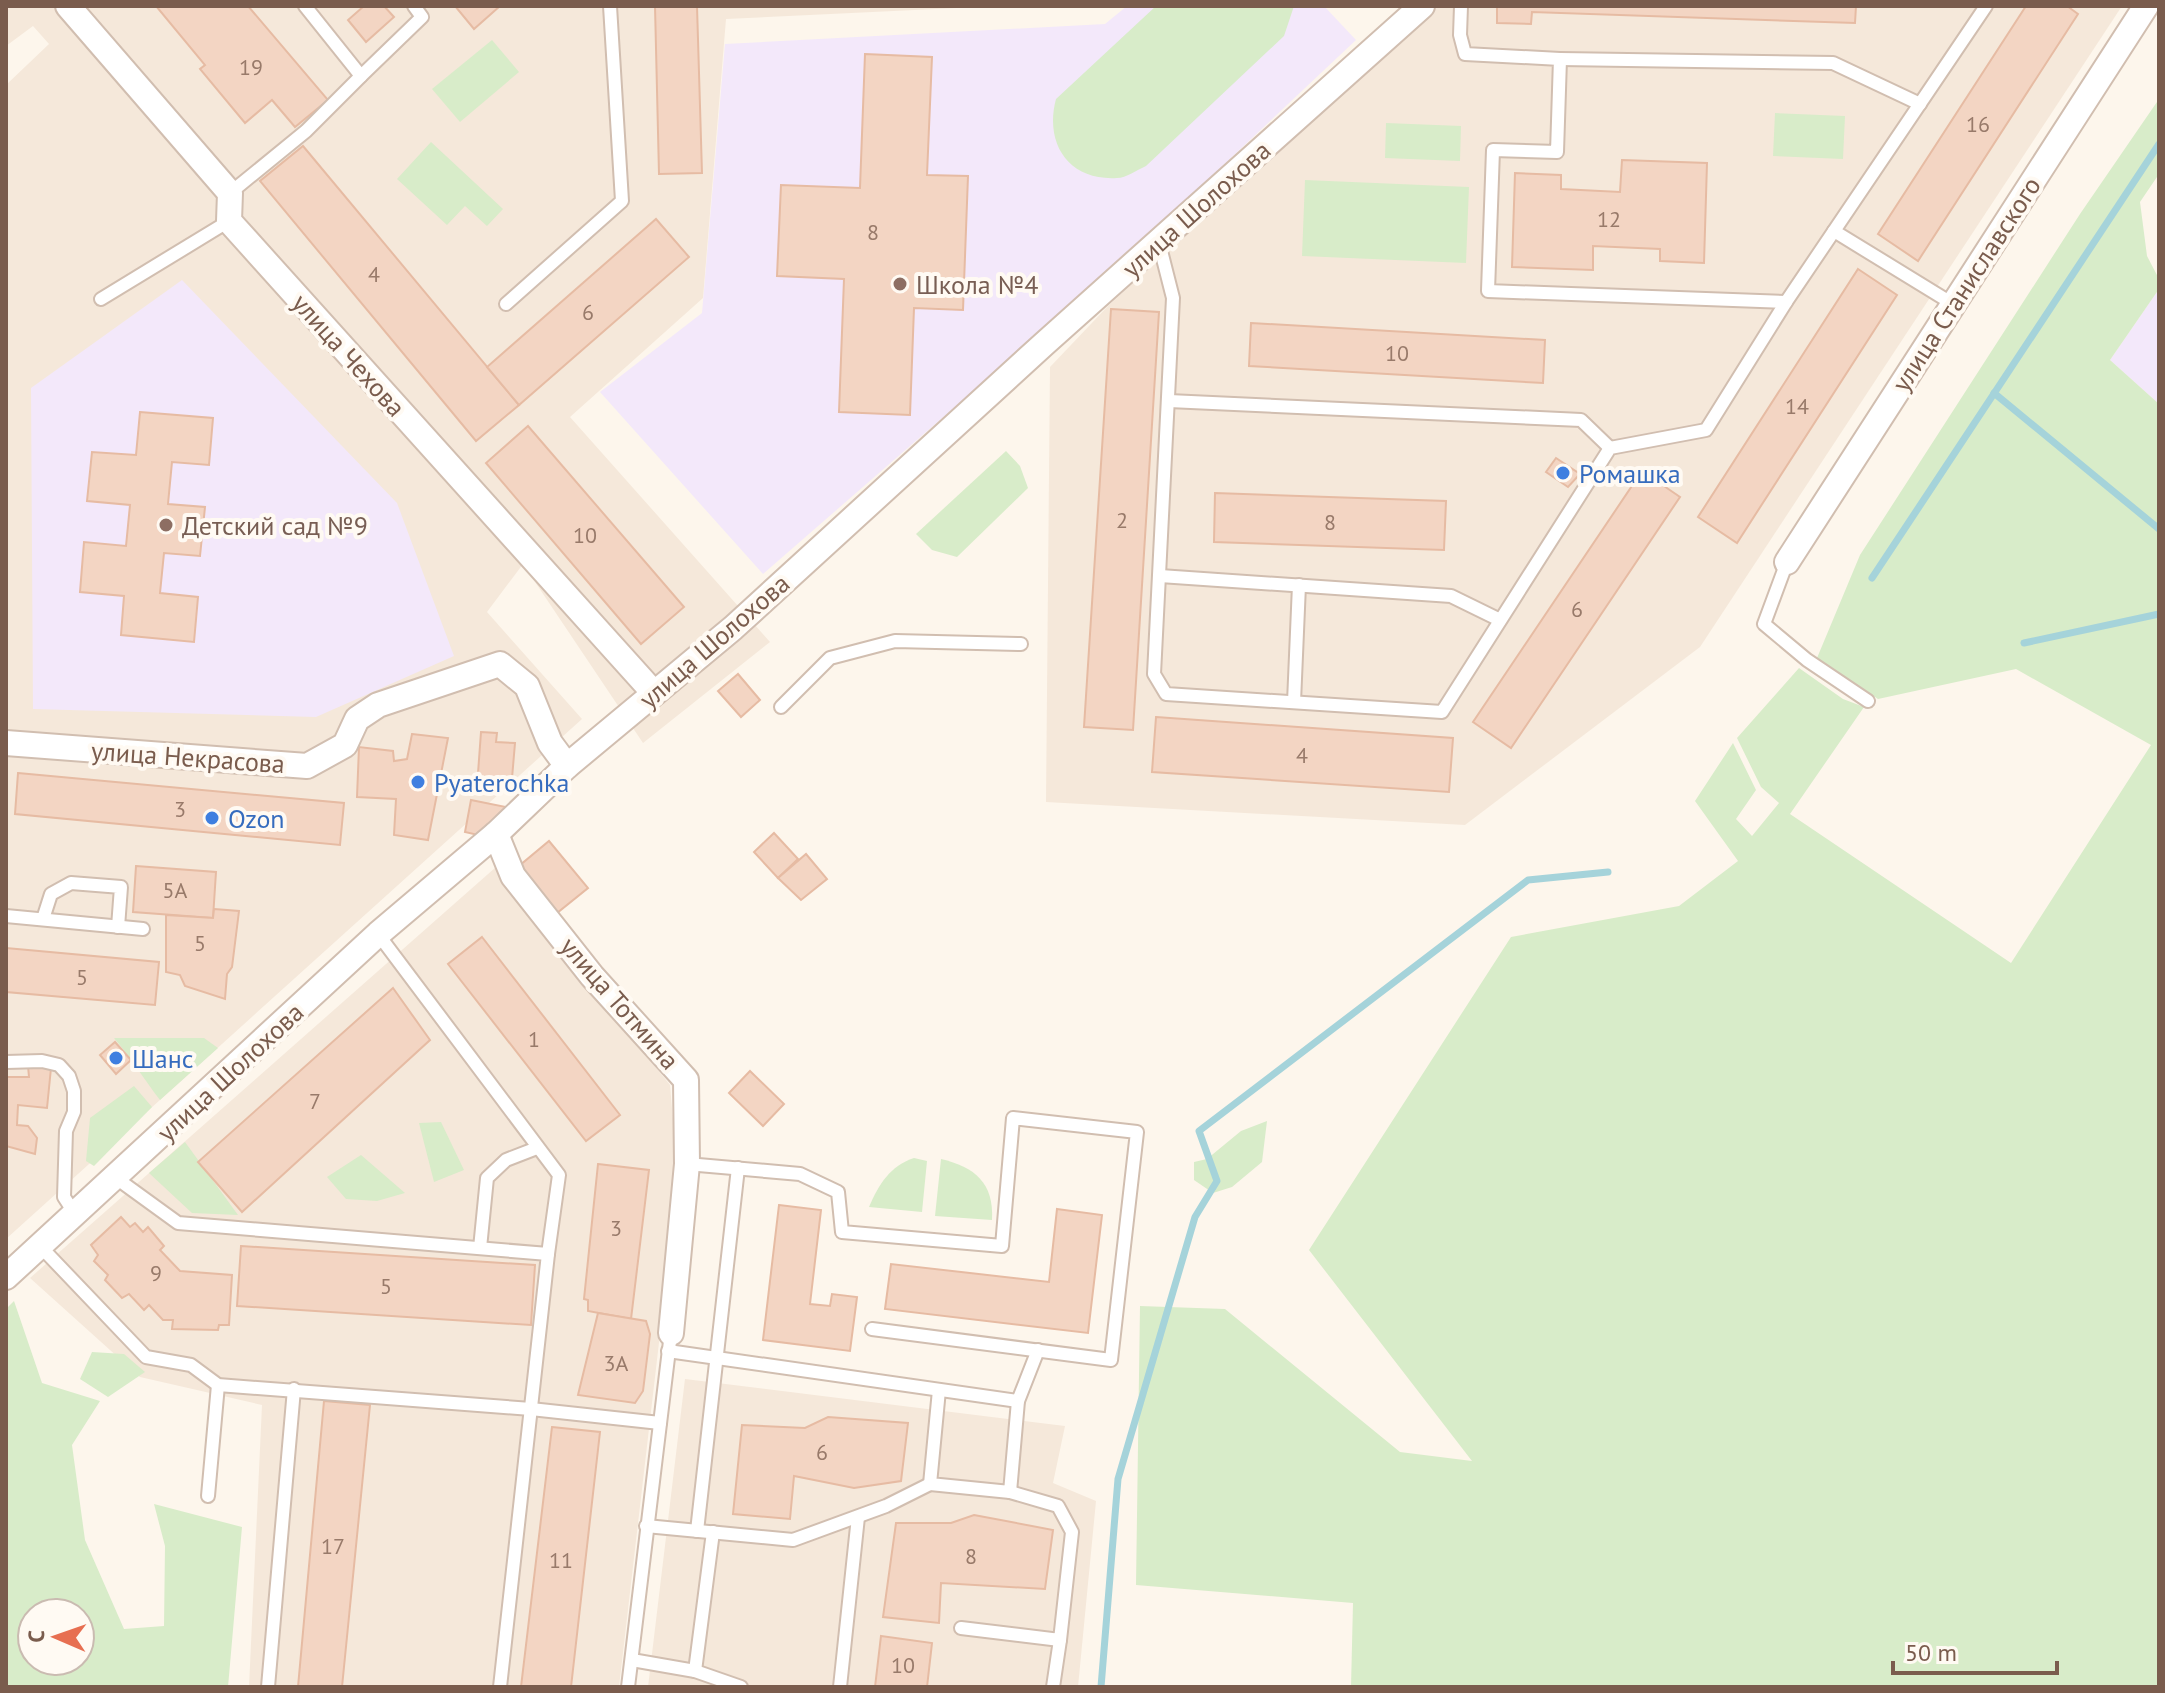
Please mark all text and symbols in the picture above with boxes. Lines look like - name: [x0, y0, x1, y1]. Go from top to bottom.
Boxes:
- house number: 19: [239, 53, 263, 81]
- house number: 16: [1966, 110, 1990, 138]
- street label: улица Шолохова: [1115, 134, 1277, 284]
- street label: улица Станиславского: [1884, 170, 2048, 398]
- house number: 12: [1597, 205, 1621, 233]
- house number: 8: [867, 218, 879, 246]
- house number: 4: [368, 260, 380, 288]
- place label: Школа №4: [916, 268, 1038, 301]
- marker: Школа №4: [891, 275, 909, 293]
- street label: улица Чехова: [285, 287, 413, 423]
- house number: 6: [582, 298, 594, 326]
- house number: 10: [1385, 339, 1409, 367]
- house number: 14: [1785, 392, 1809, 420]
- place label: Ромашка: [1579, 457, 1681, 490]
- marker: Ромашка: [1554, 464, 1572, 482]
- house number: 2: [1116, 506, 1128, 534]
- house number: 8: [1324, 508, 1336, 536]
- place label: Детский сад №9: [182, 509, 368, 542]
- marker: Детский сад №9: [157, 516, 175, 534]
- house number: 10: [573, 521, 597, 549]
- street label: улица Шолохова: [632, 567, 796, 715]
- house number: 6: [1571, 595, 1583, 623]
- street label: улица Некрасова: [90, 734, 286, 780]
- house number: 4: [1296, 741, 1308, 769]
- place label: Pyaterochka: [434, 766, 569, 799]
- marker: Pyaterochka: [409, 773, 427, 791]
- house number: 3: [174, 795, 186, 823]
- place label: Ozon: [228, 802, 285, 835]
- marker: Ozon: [203, 809, 221, 827]
- house number: 5А: [163, 876, 188, 904]
- house number: 5: [194, 929, 206, 957]
- street label: улица Тотмина: [553, 930, 687, 1076]
- house number: 5: [76, 963, 88, 991]
- street label: улица Шолохова: [150, 996, 310, 1148]
- house number: 1: [528, 1025, 540, 1053]
- place label: Шанс: [132, 1042, 193, 1075]
- marker: Шанс: [107, 1049, 125, 1067]
- house number: 7: [309, 1087, 321, 1115]
- house number: 3: [610, 1214, 622, 1242]
- house number: 9: [150, 1259, 162, 1287]
- house number: 5: [380, 1272, 392, 1300]
- house number: 3А: [604, 1349, 629, 1377]
- house number: 6: [816, 1438, 828, 1466]
- house number: 17: [321, 1532, 345, 1560]
- house number: 8: [965, 1542, 977, 1570]
- house number: 11: [549, 1546, 573, 1574]
- north arrow: [16, 1597, 96, 1677]
- scale bar: [1893, 1625, 2057, 1675]
- text: С: [22, 1630, 50, 1643]
- text: 50 m: [1905, 1637, 1957, 1668]
- house number: 10: [891, 1651, 915, 1679]

